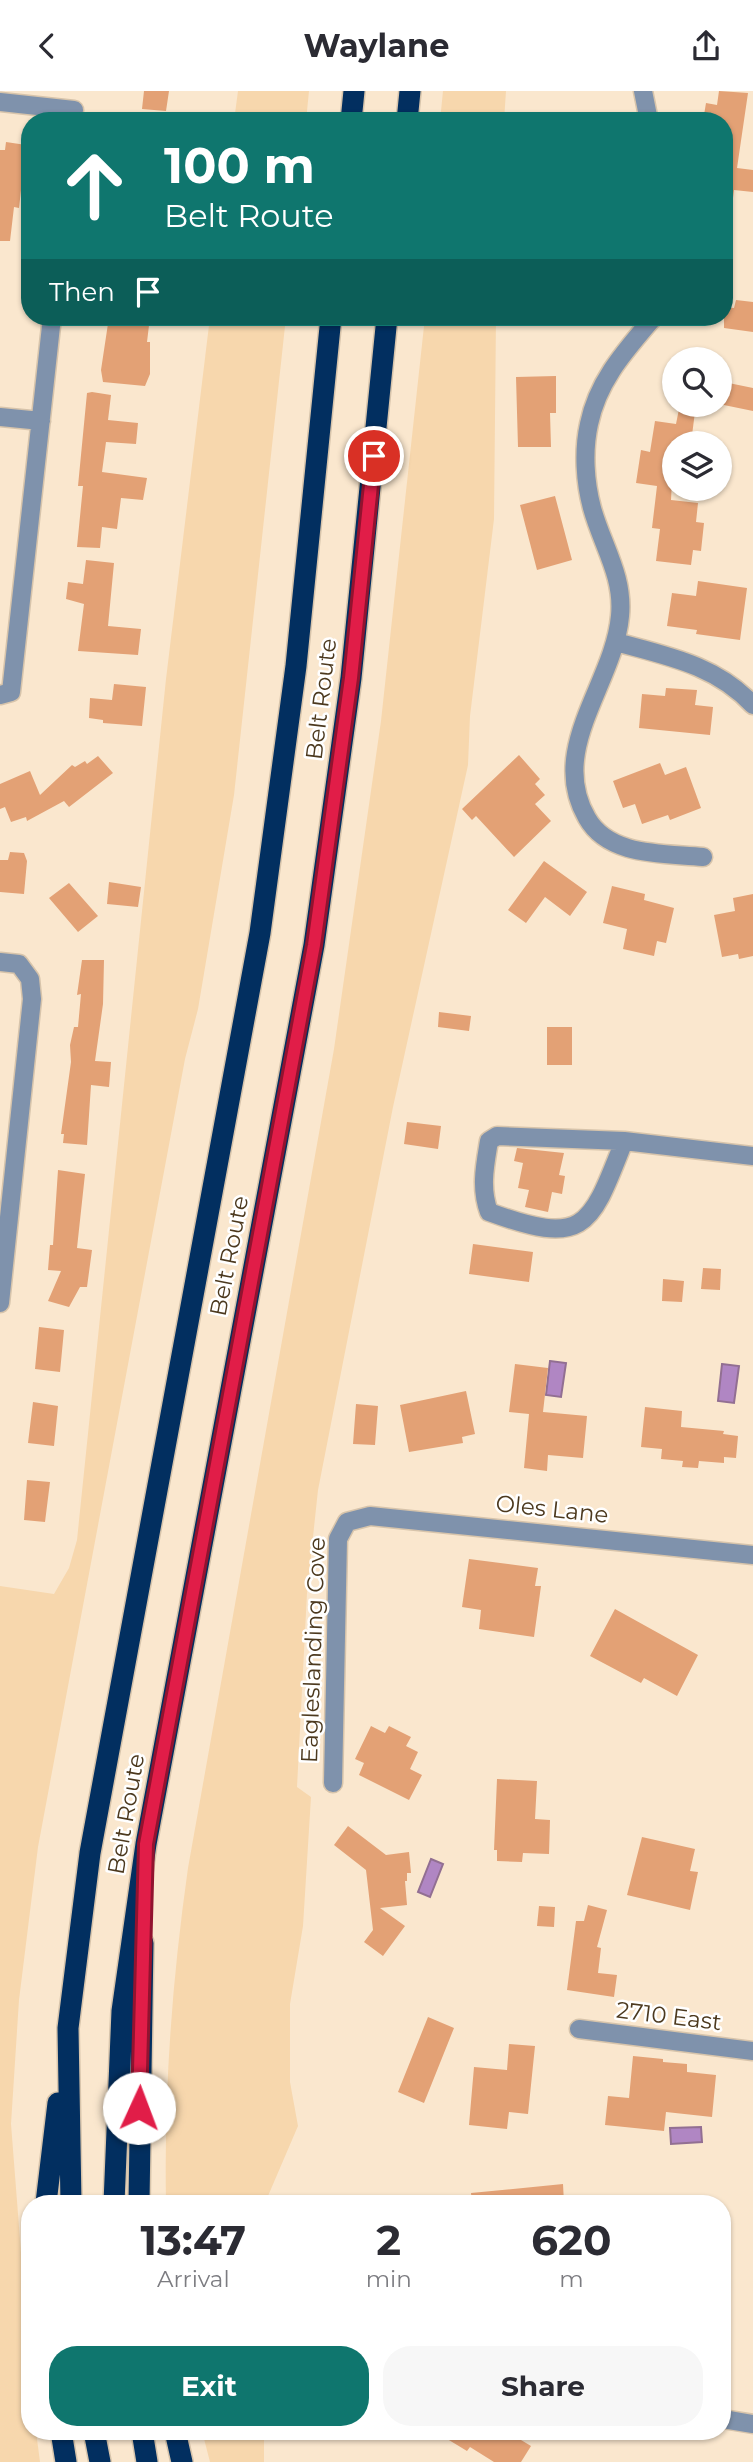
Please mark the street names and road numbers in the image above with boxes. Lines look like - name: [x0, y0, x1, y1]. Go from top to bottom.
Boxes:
- street label: Belt Route: [300, 637, 342, 761]
- street label: Belt Route: [204, 1194, 254, 1318]
- street label: Oles Lane: [494, 1489, 610, 1529]
- street label: Eagleslanding Cove: [295, 1537, 331, 1763]
- street label: Belt Route: [102, 1752, 150, 1876]
- street label: 2710 East: [615, 1996, 723, 2036]

